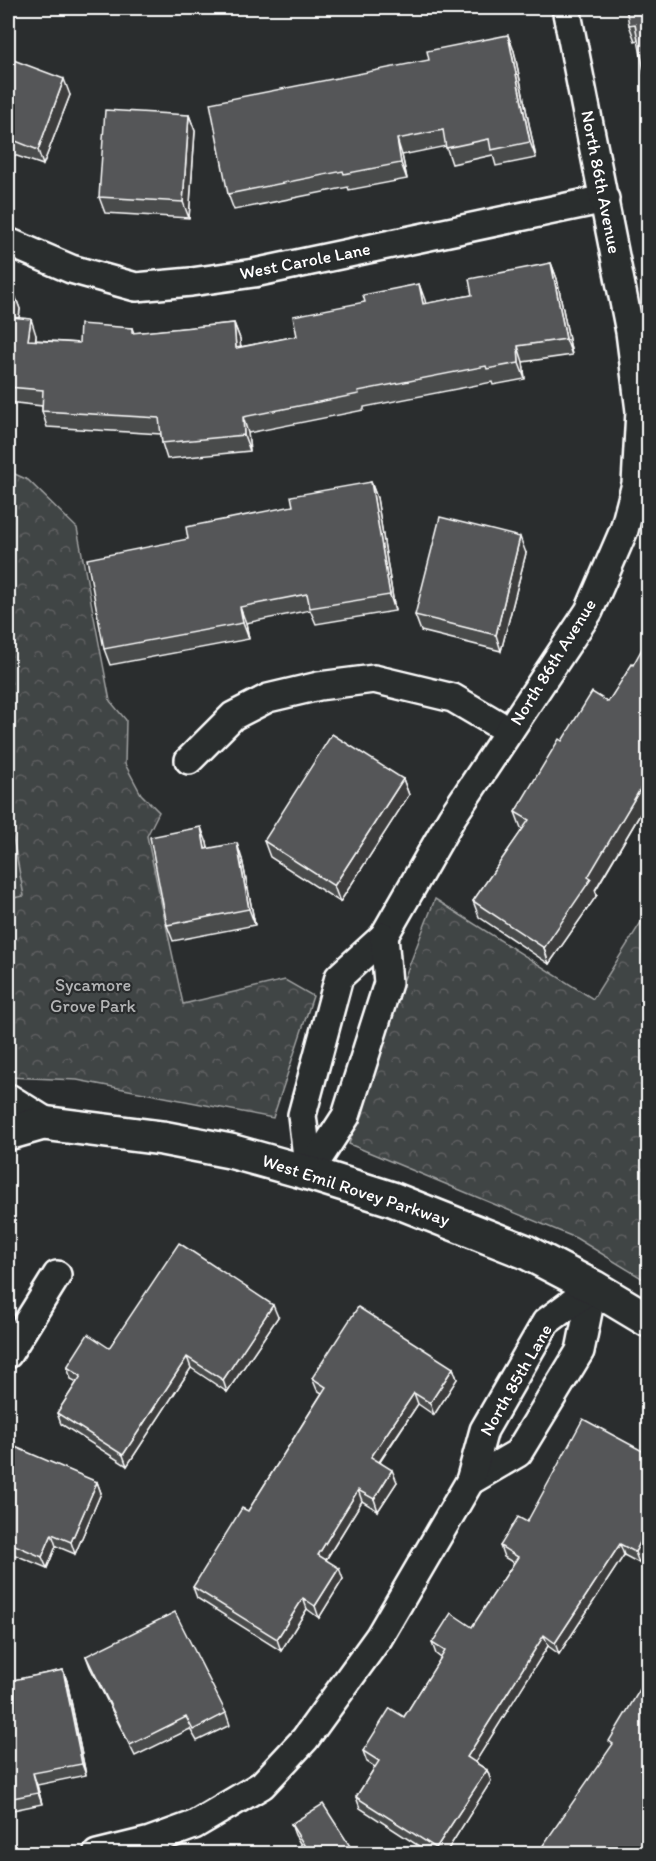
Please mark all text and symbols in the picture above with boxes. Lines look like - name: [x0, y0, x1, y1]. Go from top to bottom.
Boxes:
- street label: North 86th Avenue: [576, 109, 626, 255]
- street label: West Carole Lane: [238, 238, 372, 284]
- street label: North 86th Avenue: [505, 595, 601, 729]
- park label: Sycamore Grove Park: [50, 974, 137, 1017]
- street label: West Emil Rovey Parkway: [259, 1149, 453, 1231]
- street label: North 85th Lane: [475, 1320, 557, 1440]

